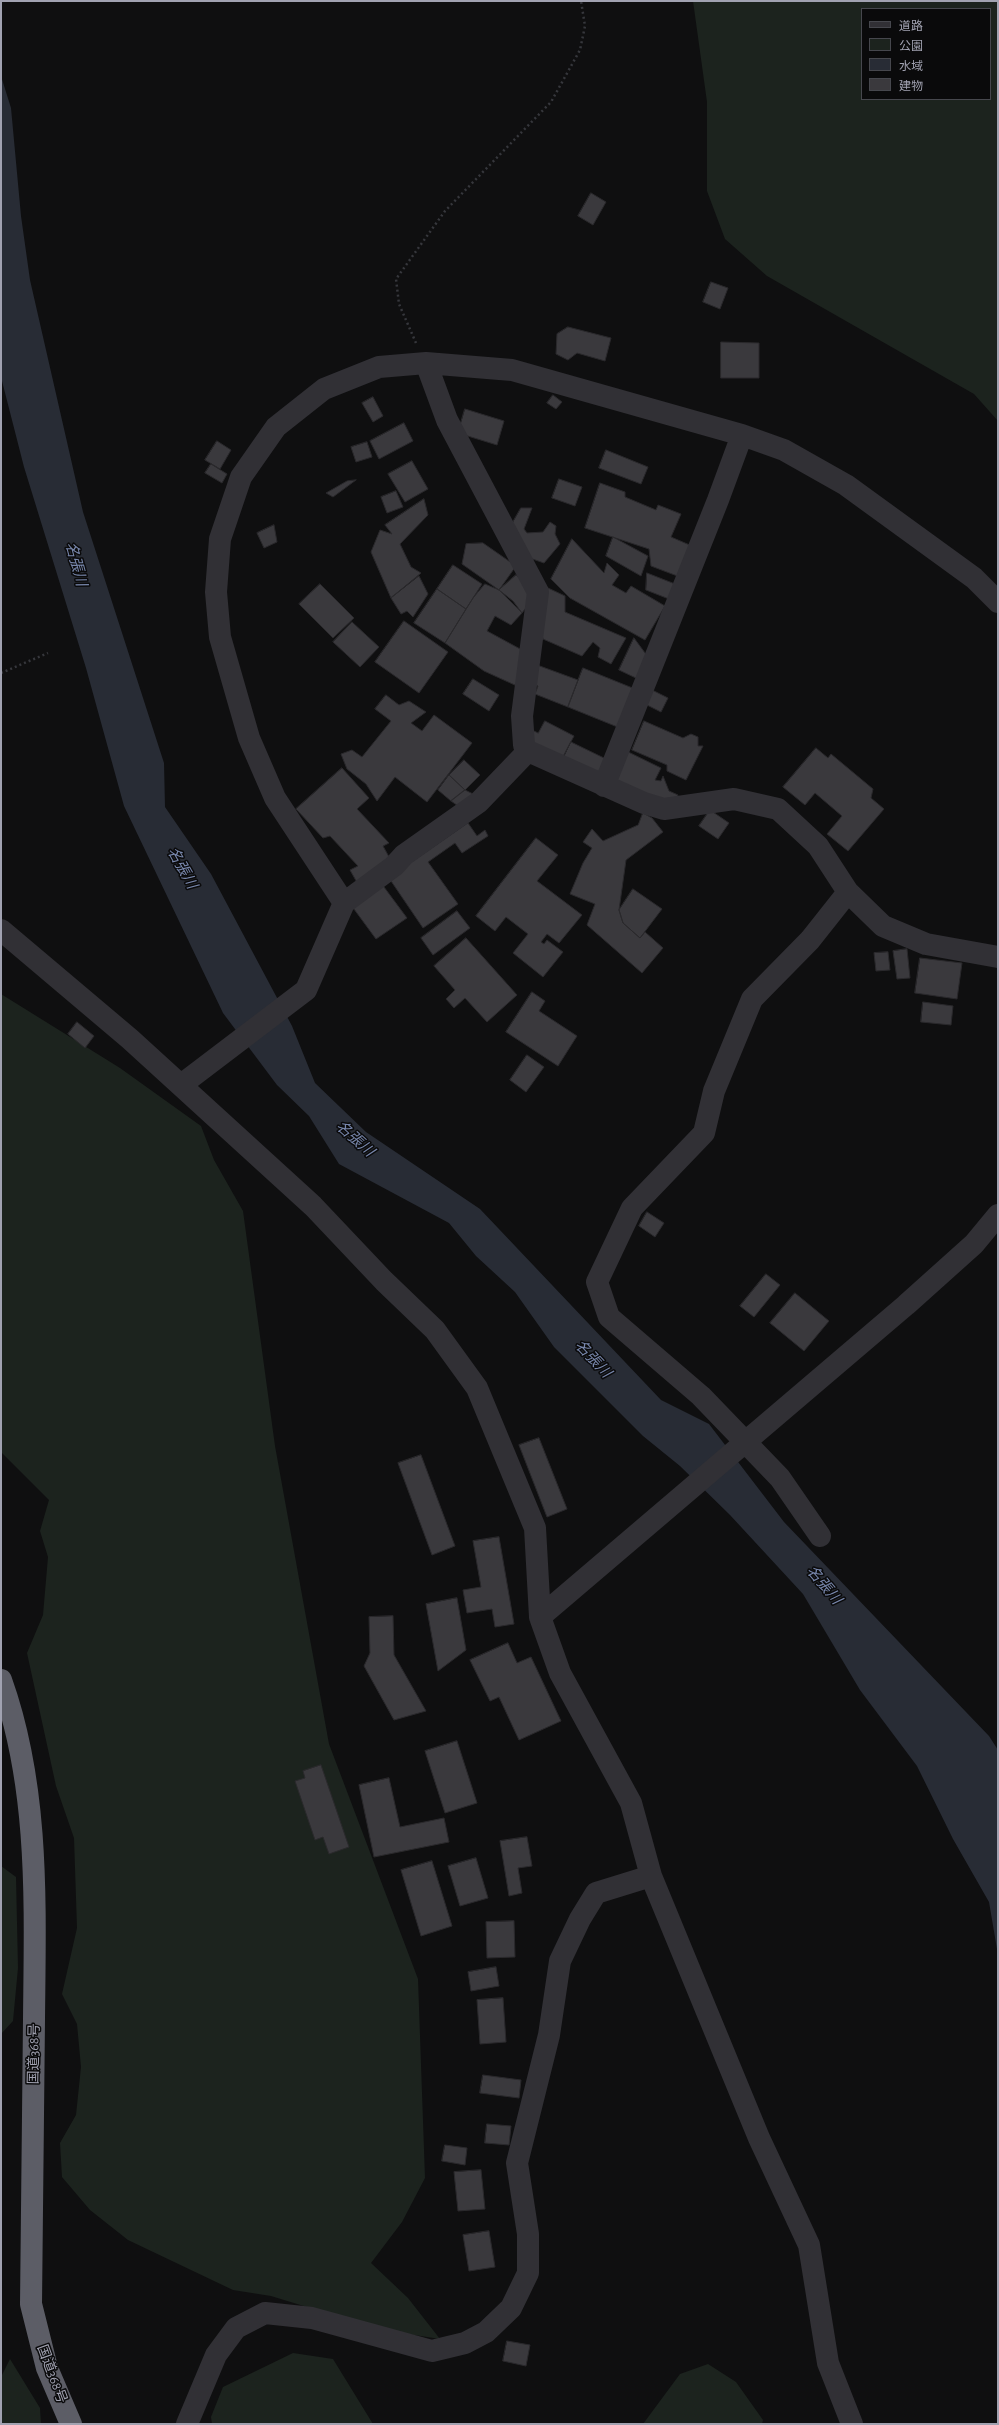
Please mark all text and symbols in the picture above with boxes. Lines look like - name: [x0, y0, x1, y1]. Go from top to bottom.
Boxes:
- legend: [861, 8, 991, 100]
- text: 道路: [899, 20, 923, 32]
- text: 公園: [899, 40, 923, 52]
- text: 水域: [899, 60, 923, 72]
- text: 建物: [899, 80, 923, 92]
- water label: 名張川: [61, 540, 91, 588]
- water label: 名張川: [163, 844, 201, 892]
- water label: 名張川: [332, 1117, 378, 1161]
- water label: 名張川: [571, 1336, 615, 1382]
- water label: 名張川: [803, 1562, 845, 1608]
- street label: 国道368号: [25, 2023, 43, 2085]
- street label: 国道368号: [34, 2342, 70, 2406]

